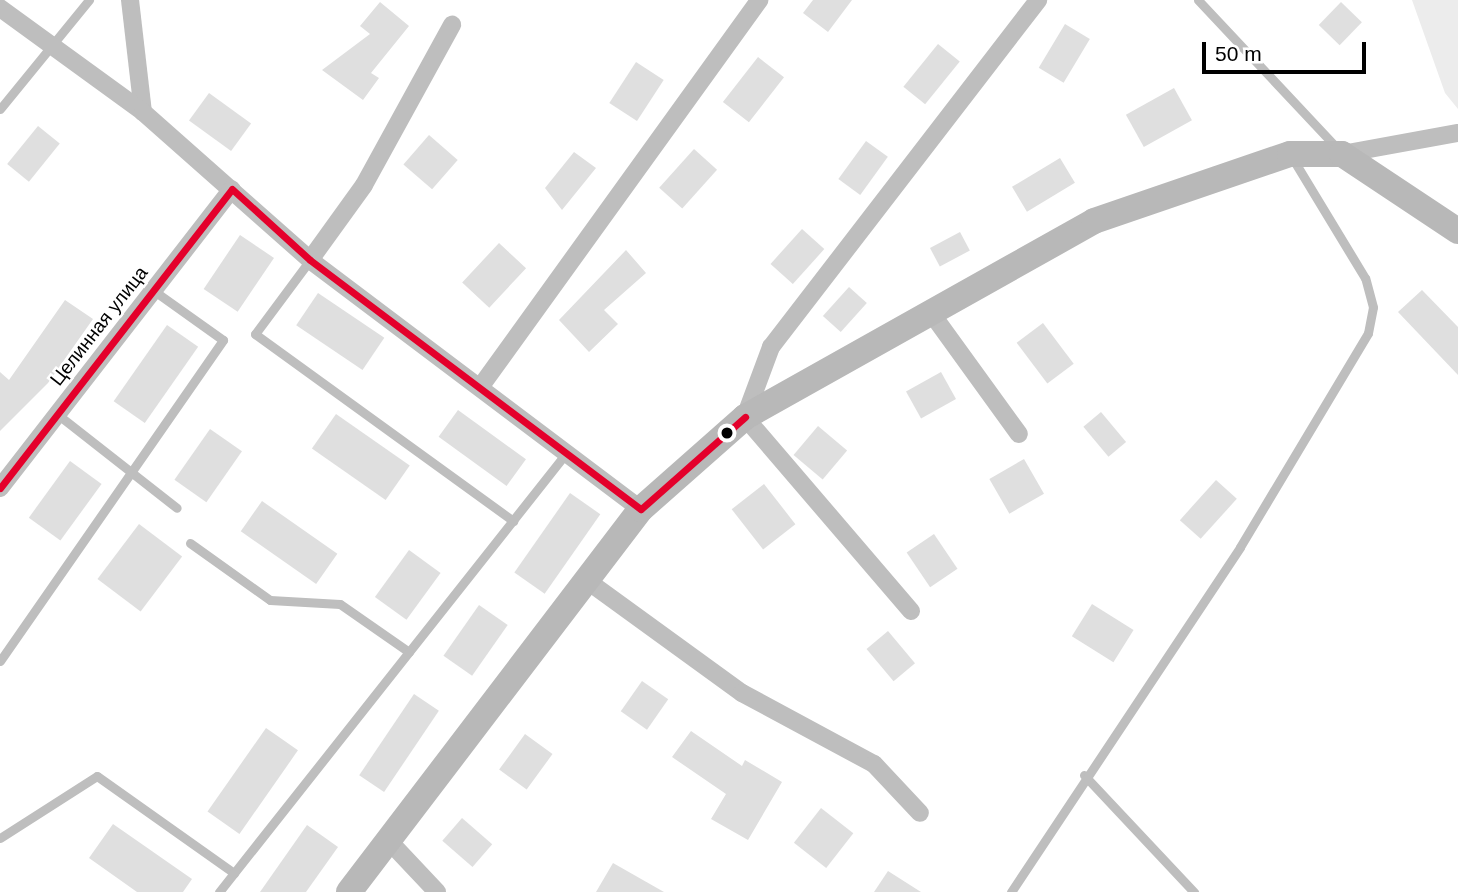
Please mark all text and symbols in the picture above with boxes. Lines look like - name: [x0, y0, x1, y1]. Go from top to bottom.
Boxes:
- scale bar: [1206, 28, 1370, 72]
- text: 50 m: [1215, 42, 1262, 65]
- street label: Целинная улица: [45, 262, 153, 390]
- unlabelled marker: [720, 426, 734, 440]

